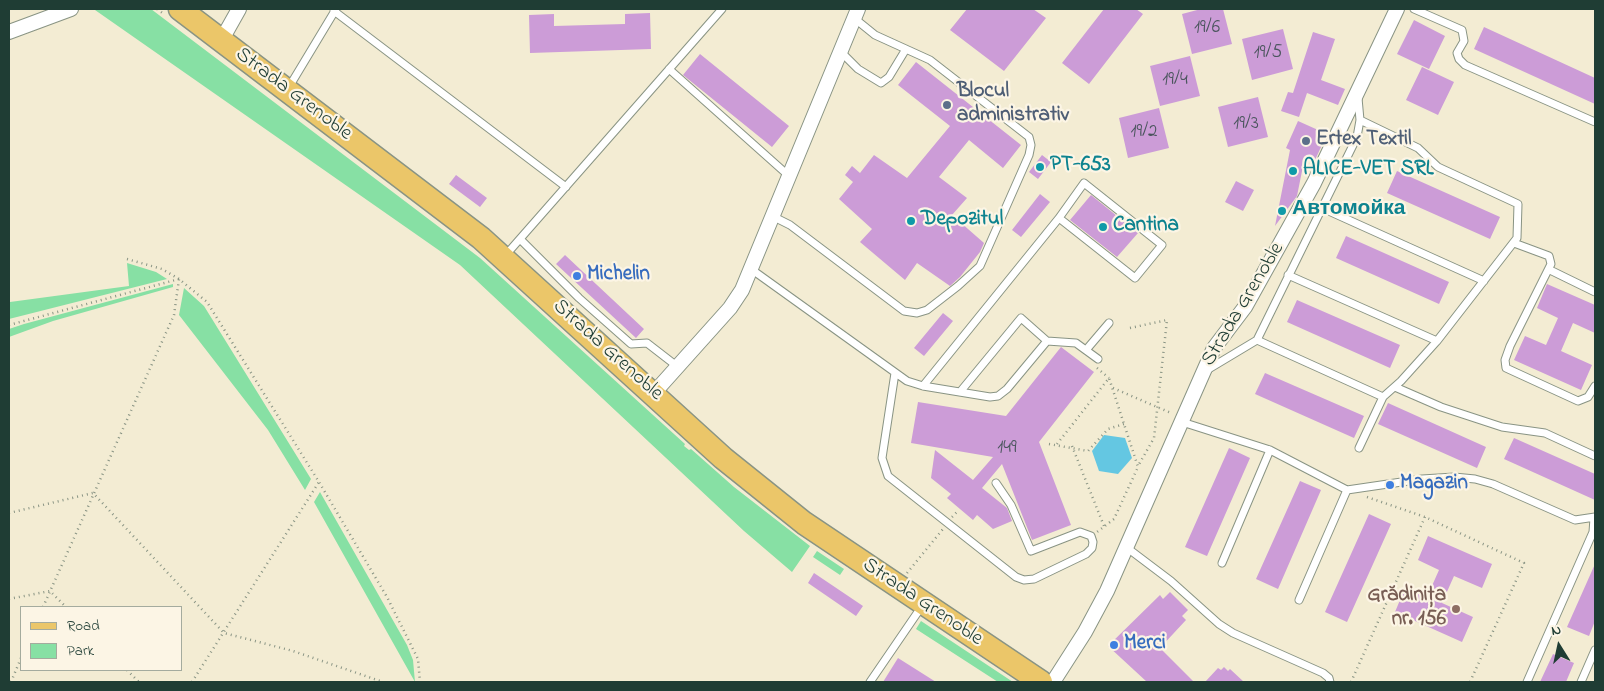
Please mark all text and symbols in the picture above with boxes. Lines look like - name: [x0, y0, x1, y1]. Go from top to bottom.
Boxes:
- house number: 19/6: [1194, 18, 1220, 40]
- street label: Strada Grenoble: [230, 43, 356, 147]
- house number: 19/5: [1254, 43, 1282, 65]
- house number: 19/4: [1162, 70, 1188, 92]
- place label: Blocul administrativ: [957, 80, 1069, 130]
- marker: Blocul administrativ: [941, 99, 953, 111]
- house number: 19/3: [1233, 114, 1259, 136]
- house number: 19/2: [1130, 122, 1158, 144]
- place label: Ertex Textil: [1316, 128, 1412, 154]
- marker: Ertex Textil: [1300, 135, 1312, 147]
- place label: PT-653: [1050, 154, 1111, 180]
- place label: ALICE-VET SRL: [1303, 158, 1434, 184]
- marker: PT-653: [1034, 161, 1046, 173]
- marker: ALICE-VET SRL: [1287, 165, 1299, 177]
- place label: Автомойка: [1292, 198, 1406, 224]
- marker: Автомойка: [1276, 205, 1288, 217]
- place label: Depozitul: [921, 208, 1003, 234]
- place label: Cantina: [1113, 214, 1179, 240]
- marker: Depozitul: [905, 215, 917, 227]
- marker: Cantina: [1097, 221, 1109, 233]
- street label: Strada Grenoble: [1197, 239, 1291, 371]
- place label: Michelin: [587, 263, 650, 289]
- marker: Michelin: [571, 270, 583, 282]
- street label: Strada Grenoble: [547, 295, 667, 407]
- house number: 149: [997, 438, 1017, 460]
- place label: Magazin: [1400, 472, 1468, 498]
- marker: Magazin: [1384, 479, 1396, 491]
- street label: Strada Grenoble: [857, 553, 987, 653]
- place label: Grădinița nr. 156: [1368, 584, 1446, 634]
- marker: Grădinița nr. 156: [1450, 603, 1462, 615]
- legend: [20, 606, 182, 671]
- text: Road: [67, 615, 100, 637]
- text: N: [1550, 620, 1563, 642]
- north arrow: [1534, 621, 1584, 671]
- place label: Merci: [1124, 632, 1166, 658]
- marker: Merci: [1108, 639, 1120, 651]
- text: Park: [67, 640, 94, 662]

